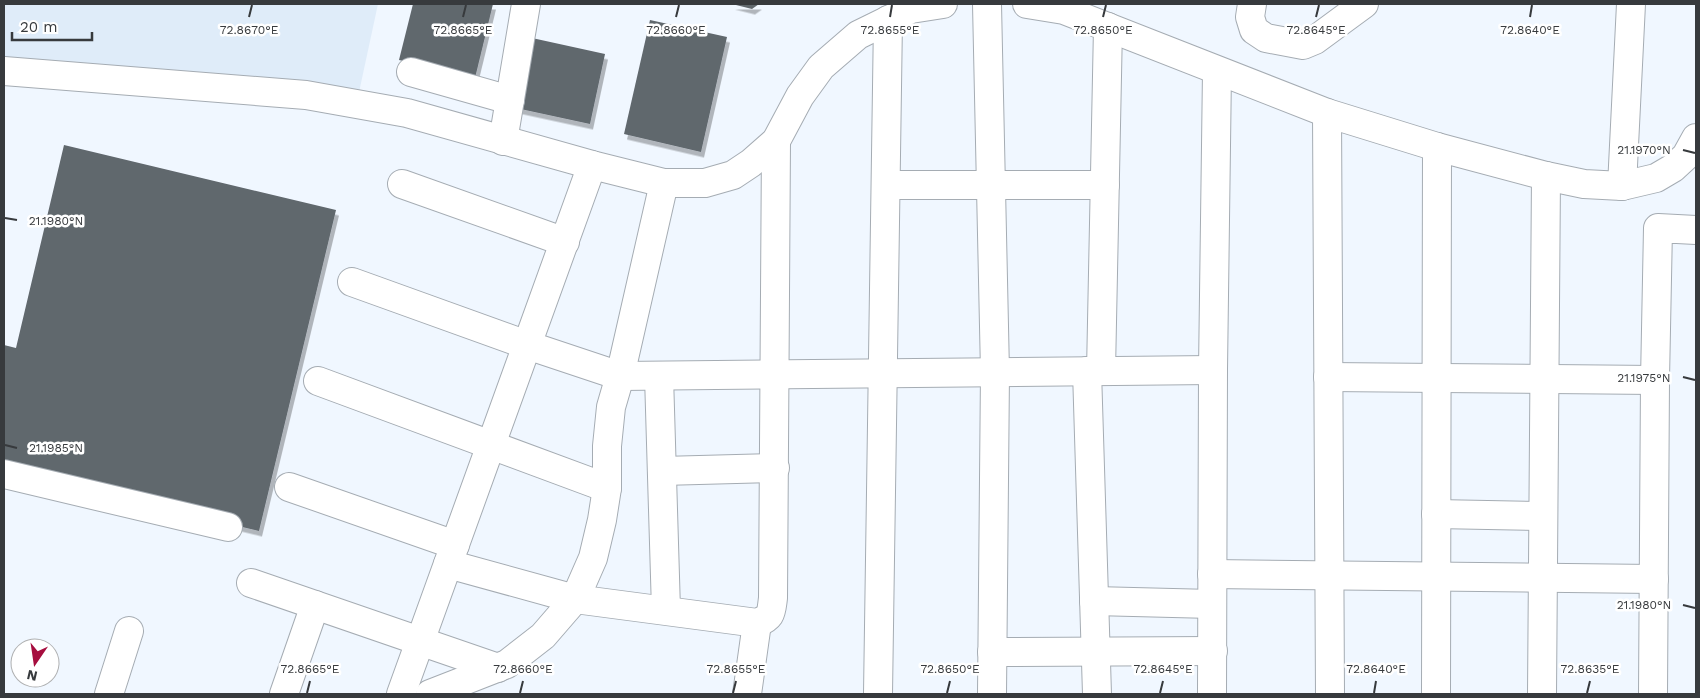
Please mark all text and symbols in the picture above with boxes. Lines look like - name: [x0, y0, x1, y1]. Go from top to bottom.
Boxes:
- scale bar: [12, 10, 92, 42]
- text: 20 m: [20, 18, 58, 36]
- text: 72.8670°E: [220, 23, 279, 37]
- text: 72.8665°E: [433, 23, 493, 37]
- text: 72.8660°E: [646, 23, 706, 37]
- text: 72.8655°E: [861, 23, 920, 37]
- text: 72.8650°E: [1073, 23, 1133, 37]
- text: 72.8645°E: [1286, 23, 1346, 37]
- text: 72.8640°E: [1500, 23, 1560, 37]
- text: 21.1970°N: [1617, 143, 1671, 157]
- text: 21.1980°N: [29, 214, 83, 228]
- text: 21.1975°N: [1617, 371, 1671, 385]
- text: 21.1985°N: [29, 441, 83, 455]
- text: 21.1980°N: [1617, 598, 1671, 612]
- north arrow: [10, 638, 60, 688]
- text: 72.8665°E: [280, 662, 340, 676]
- text: 72.8660°E: [493, 662, 553, 676]
- text: 72.8655°E: [707, 662, 766, 676]
- text: 72.8650°E: [920, 662, 980, 676]
- text: 72.8645°E: [1133, 662, 1193, 676]
- text: 72.8640°E: [1346, 662, 1406, 676]
- text: 72.8635°E: [1561, 662, 1620, 676]
- text: N: [25, 667, 39, 685]

